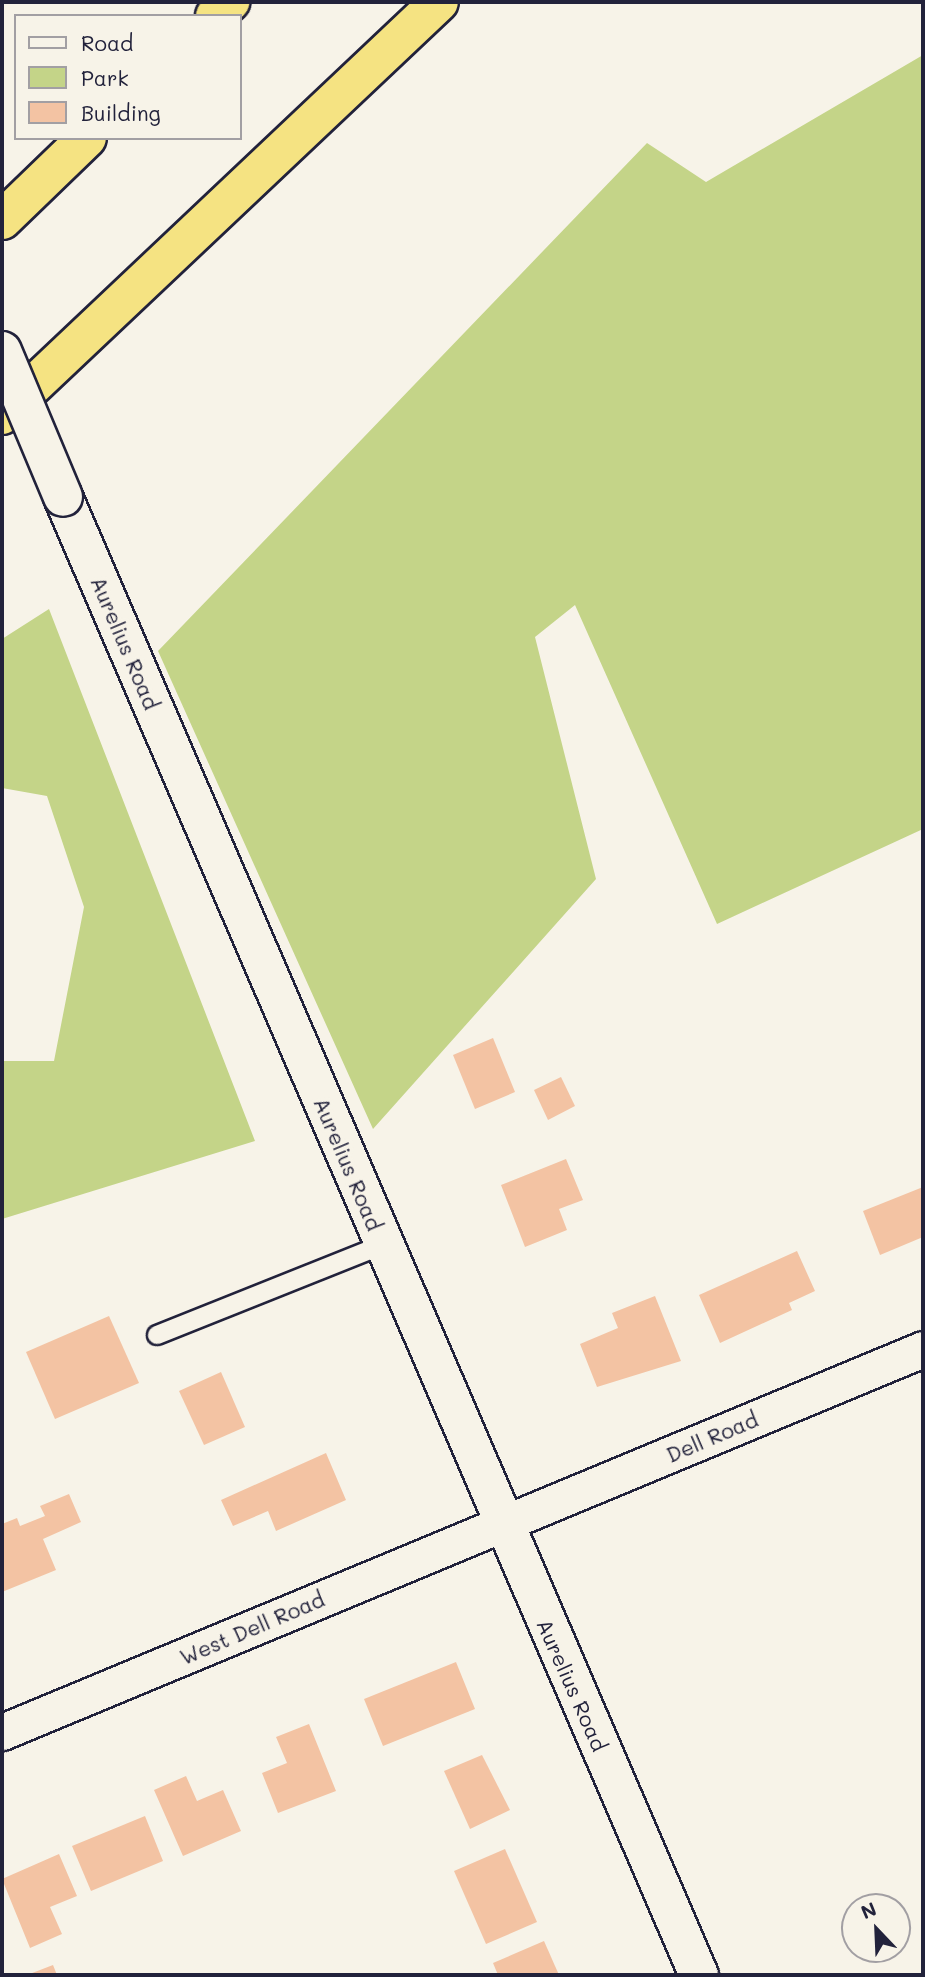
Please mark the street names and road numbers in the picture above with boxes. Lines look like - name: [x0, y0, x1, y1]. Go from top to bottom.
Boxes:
- street label: Aurelius Road: [86, 573, 164, 713]
- street label: Aurelius Road: [309, 1094, 387, 1234]
- street label: Dell Road: [662, 1406, 762, 1468]
- street label: West Dell Road: [176, 1586, 328, 1670]
- street label: Aurelius Road: [532, 1615, 612, 1755]

